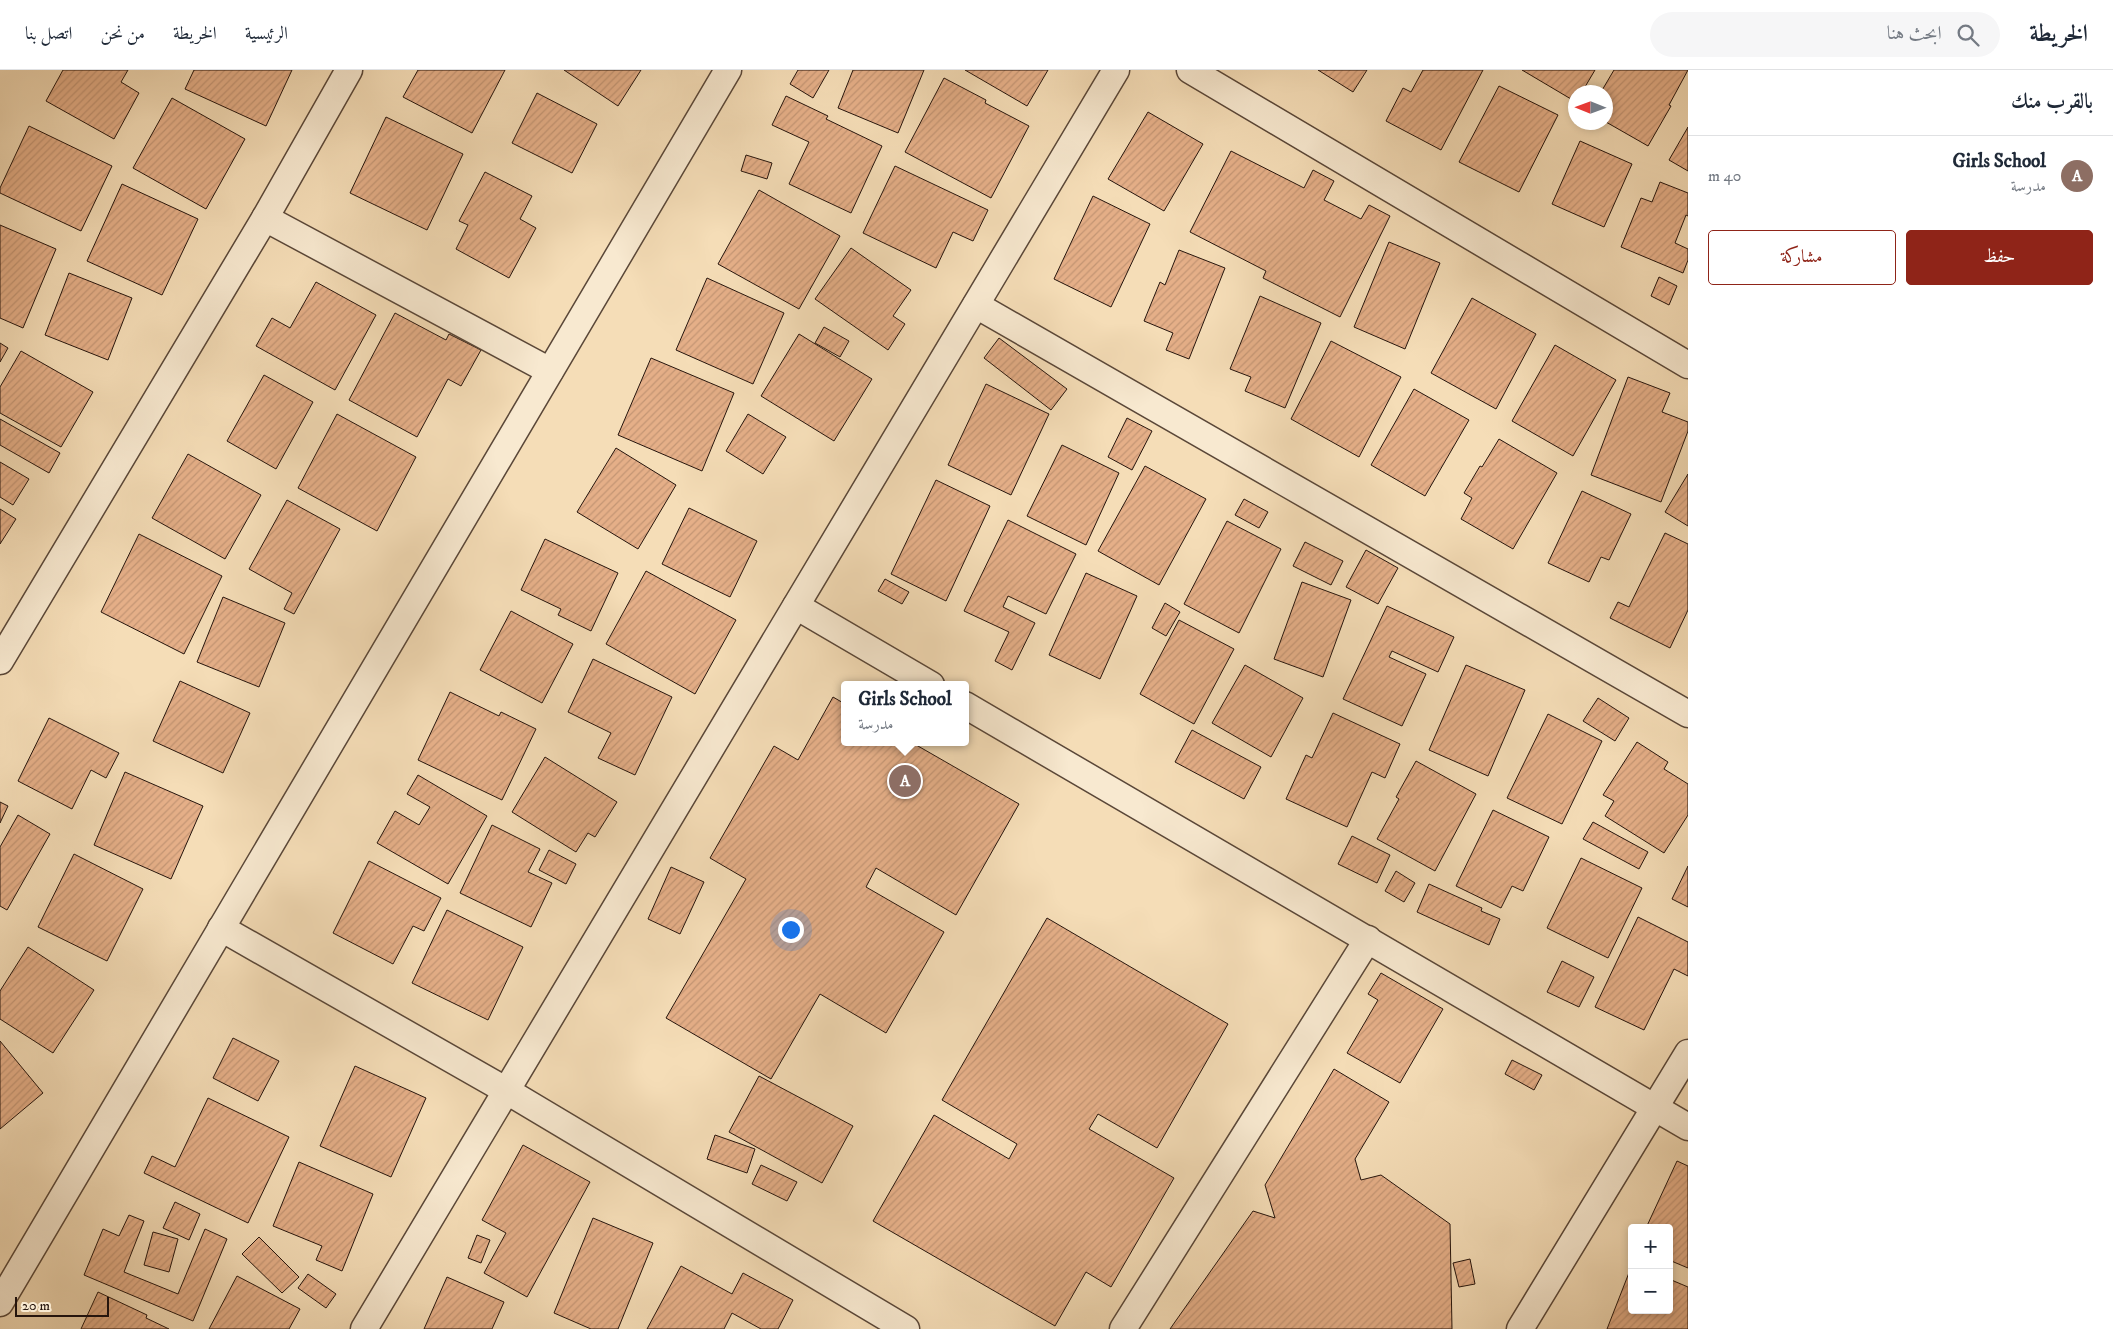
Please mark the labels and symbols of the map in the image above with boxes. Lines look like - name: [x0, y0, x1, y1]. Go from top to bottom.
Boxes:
- north arrow: [1568, 85, 1613, 130]
- pin: A: [889, 762, 921, 800]
- your location: [778, 917, 804, 943]
- scale bar: [15, 1294, 109, 1317]

